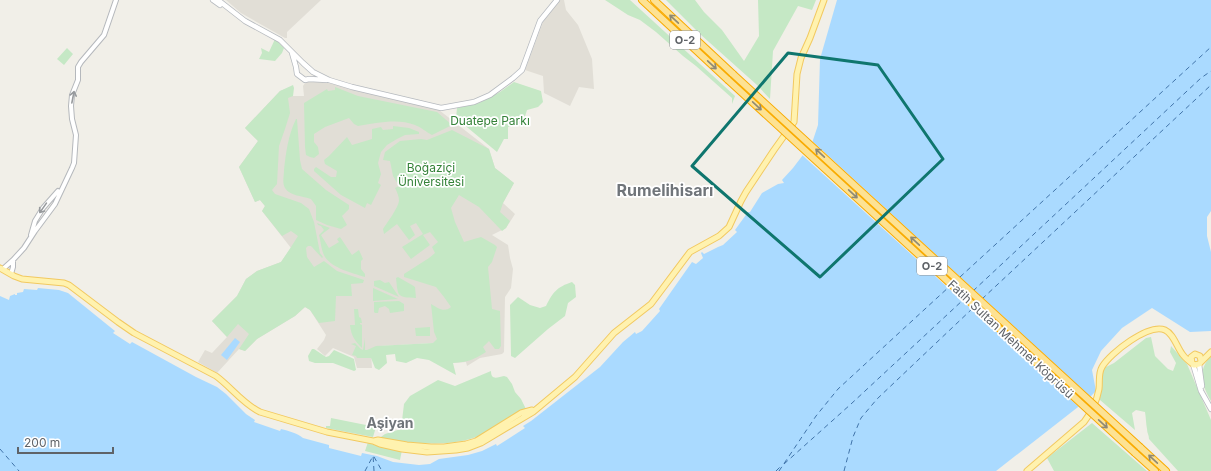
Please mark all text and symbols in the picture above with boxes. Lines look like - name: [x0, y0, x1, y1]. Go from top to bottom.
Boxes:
- one-way arrow: [669, 14, 679, 24]
- road number: O-2: [670, 31, 700, 49]
- one-way arrow: [706, 60, 717, 69]
- one-way arrow: [69, 91, 77, 104]
- one-way arrow: [752, 102, 762, 111]
- park label: Duatepe Parkı: [450, 113, 530, 128]
- one-way arrow: [815, 148, 825, 158]
- park label: Boğaziçi Üniversitesi: [398, 160, 464, 189]
- district label: Rumelihisarı: [617, 180, 713, 200]
- one-way arrow: [848, 189, 858, 199]
- one-way arrow: [39, 203, 47, 214]
- one-way arrow: [911, 237, 921, 246]
- road number: O-2: [917, 257, 947, 275]
- street label: Fatih Sultan Mehmet Köprüsü: [945, 277, 1077, 401]
- district label: Aşiyan: [366, 414, 414, 431]
- one-way arrow: [1098, 419, 1108, 429]
- scale bar: [18, 429, 113, 455]
- text: 200 m: [24, 435, 60, 450]
- one-way arrow: [1148, 454, 1158, 464]

